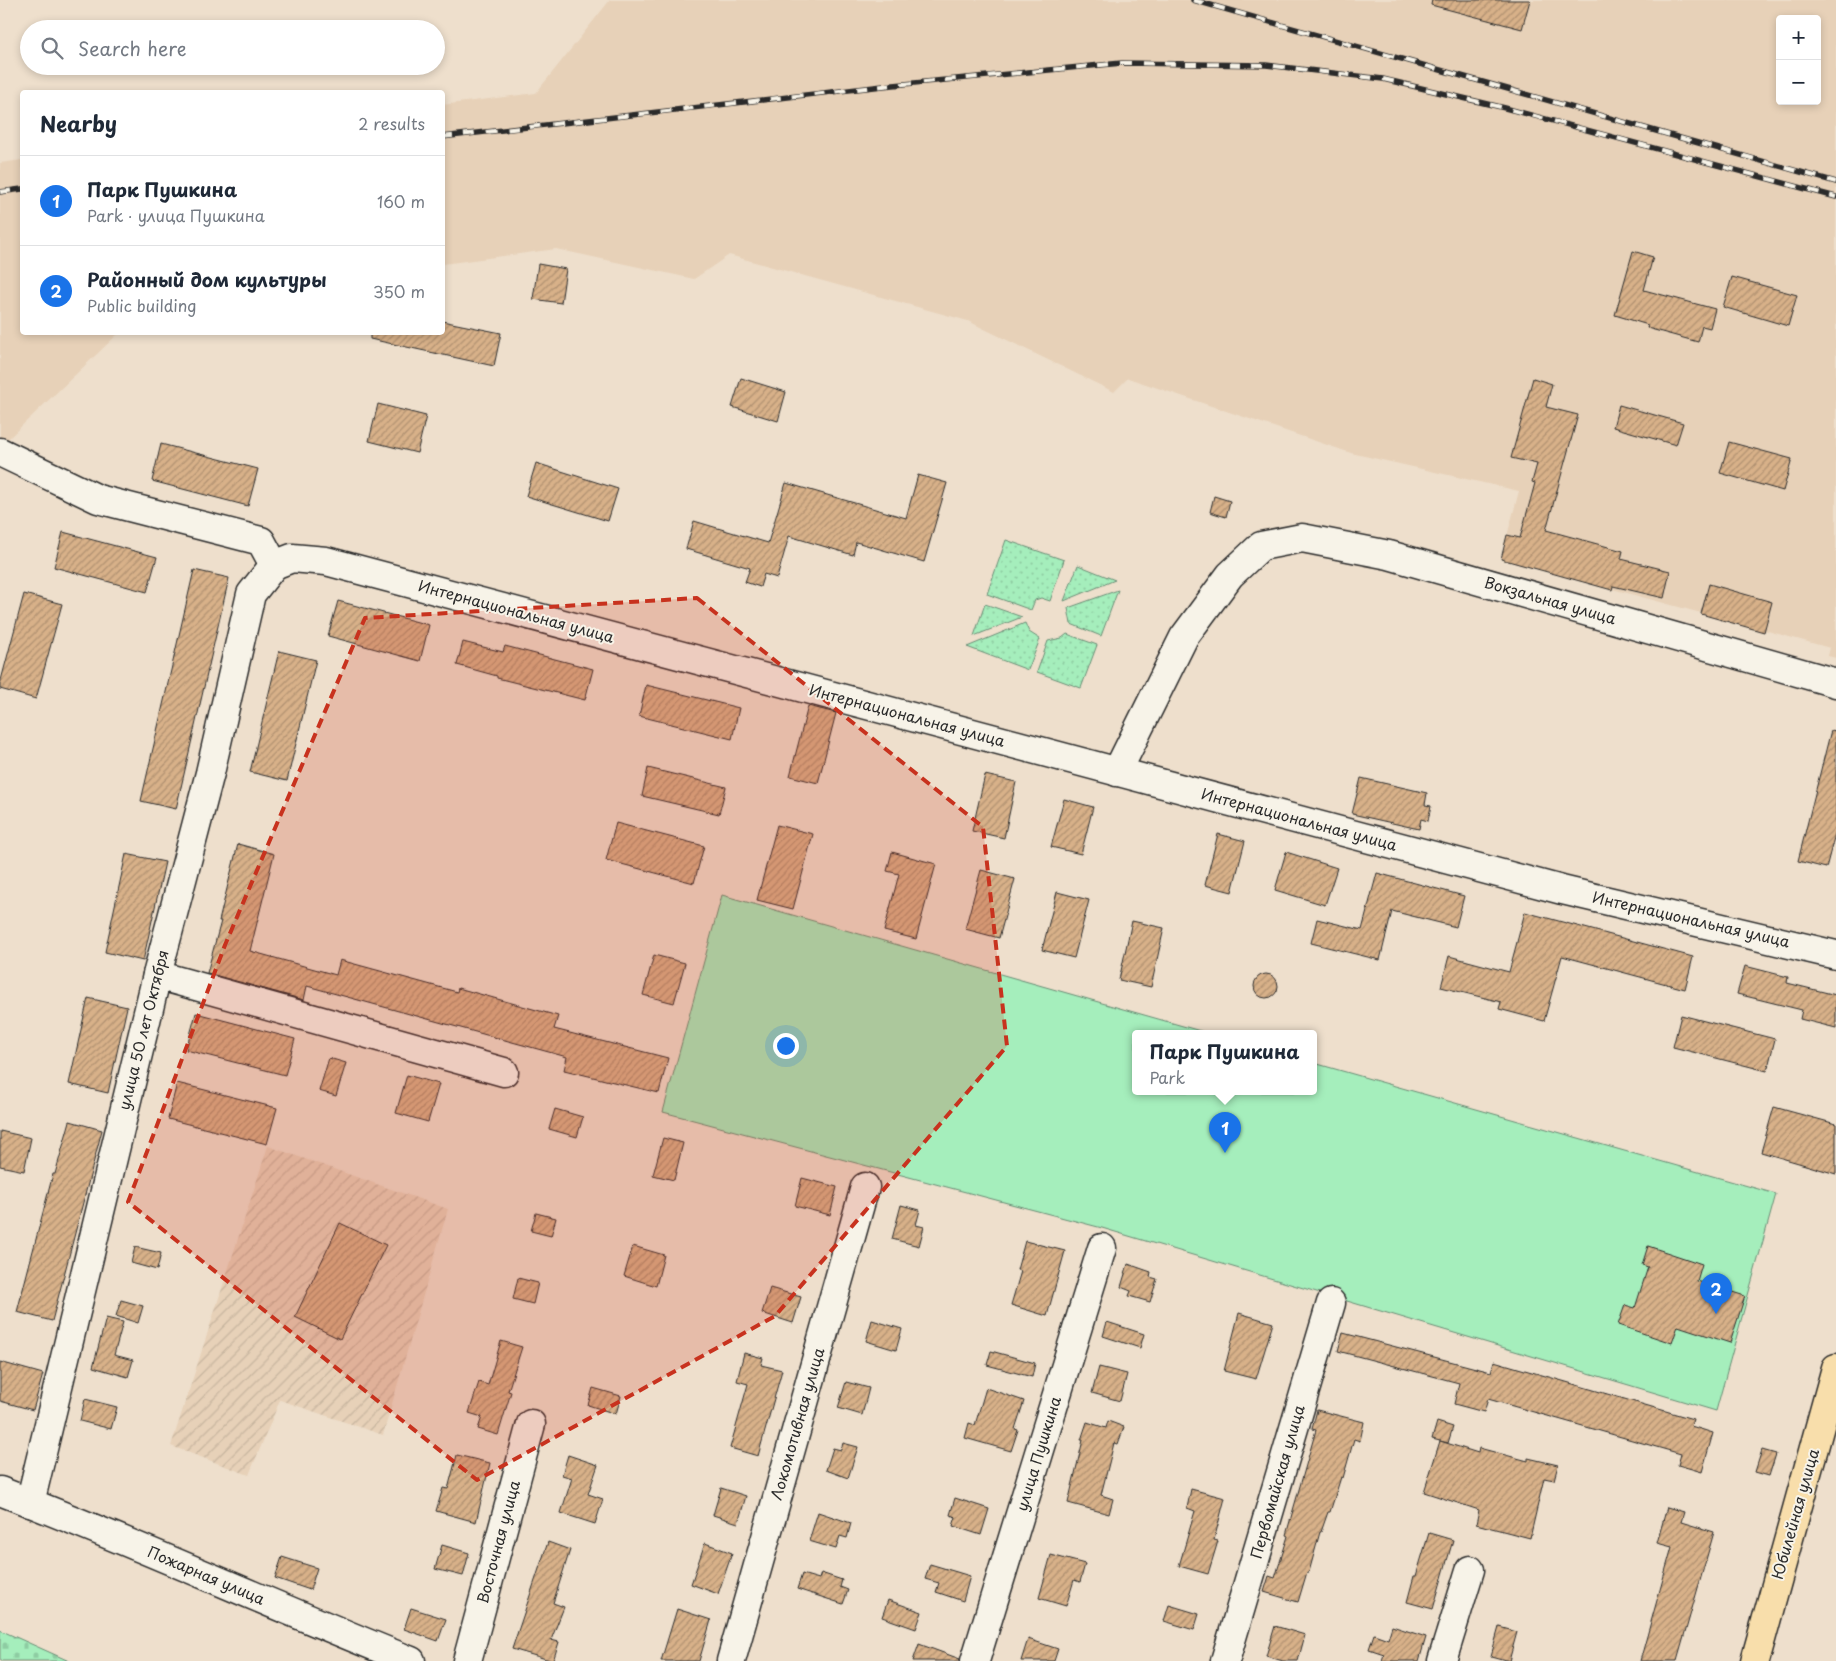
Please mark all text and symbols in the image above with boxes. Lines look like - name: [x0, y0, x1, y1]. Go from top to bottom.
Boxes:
- map controls: [1776, 15, 1821, 105]
- button: +: [1776, 15, 1821, 60]
- search box: [20, 20, 445, 75]
- icon: search: [38, 34, 66, 62]
- text: Search here: [78, 34, 187, 62]
- button: −: [1776, 60, 1821, 105]
- text: Nearby: [40, 107, 117, 139]
- text: 2 results: [358, 111, 425, 135]
- text: Парк Пушкина: [87, 175, 237, 203]
- text: 1: [52, 189, 60, 213]
- text: 160 m: [377, 189, 425, 213]
- text: Park · улица Пушкина: [87, 203, 265, 227]
- text: Районный дом культуры: [87, 265, 327, 293]
- text: 2: [50, 279, 62, 303]
- text: 350 m: [373, 279, 425, 303]
- text: Public building: [87, 293, 197, 317]
- street label: Вокзальная улица: [1482, 570, 1619, 630]
- street label: Интернациональная улица: [416, 573, 617, 648]
- street label: Интернациональная улица: [807, 677, 1008, 752]
- street label: Интернациональная улица: [1199, 781, 1400, 856]
- street label: Интернациональная улица: [1590, 885, 1793, 953]
- street label: улица 50 лет Октября: [112, 947, 174, 1112]
- popup: [1132, 1030, 1317, 1095]
- your location: [773, 1033, 799, 1059]
- text: Парк Пушкина: [1149, 1037, 1300, 1065]
- text: Park: [1149, 1065, 1185, 1089]
- pin: 1: [1209, 1112, 1241, 1153]
- pin: 2: [1700, 1273, 1732, 1314]
- street label: Локомотивная улица: [764, 1344, 829, 1502]
- street label: улица Пушкина: [1009, 1393, 1066, 1514]
- street label: Первомайская улица: [1244, 1401, 1310, 1561]
- street label: Юбилейная улица: [1765, 1445, 1824, 1582]
- street label: Восточная улица: [470, 1477, 525, 1606]
- street label: Пожарная улица: [144, 1540, 269, 1610]

